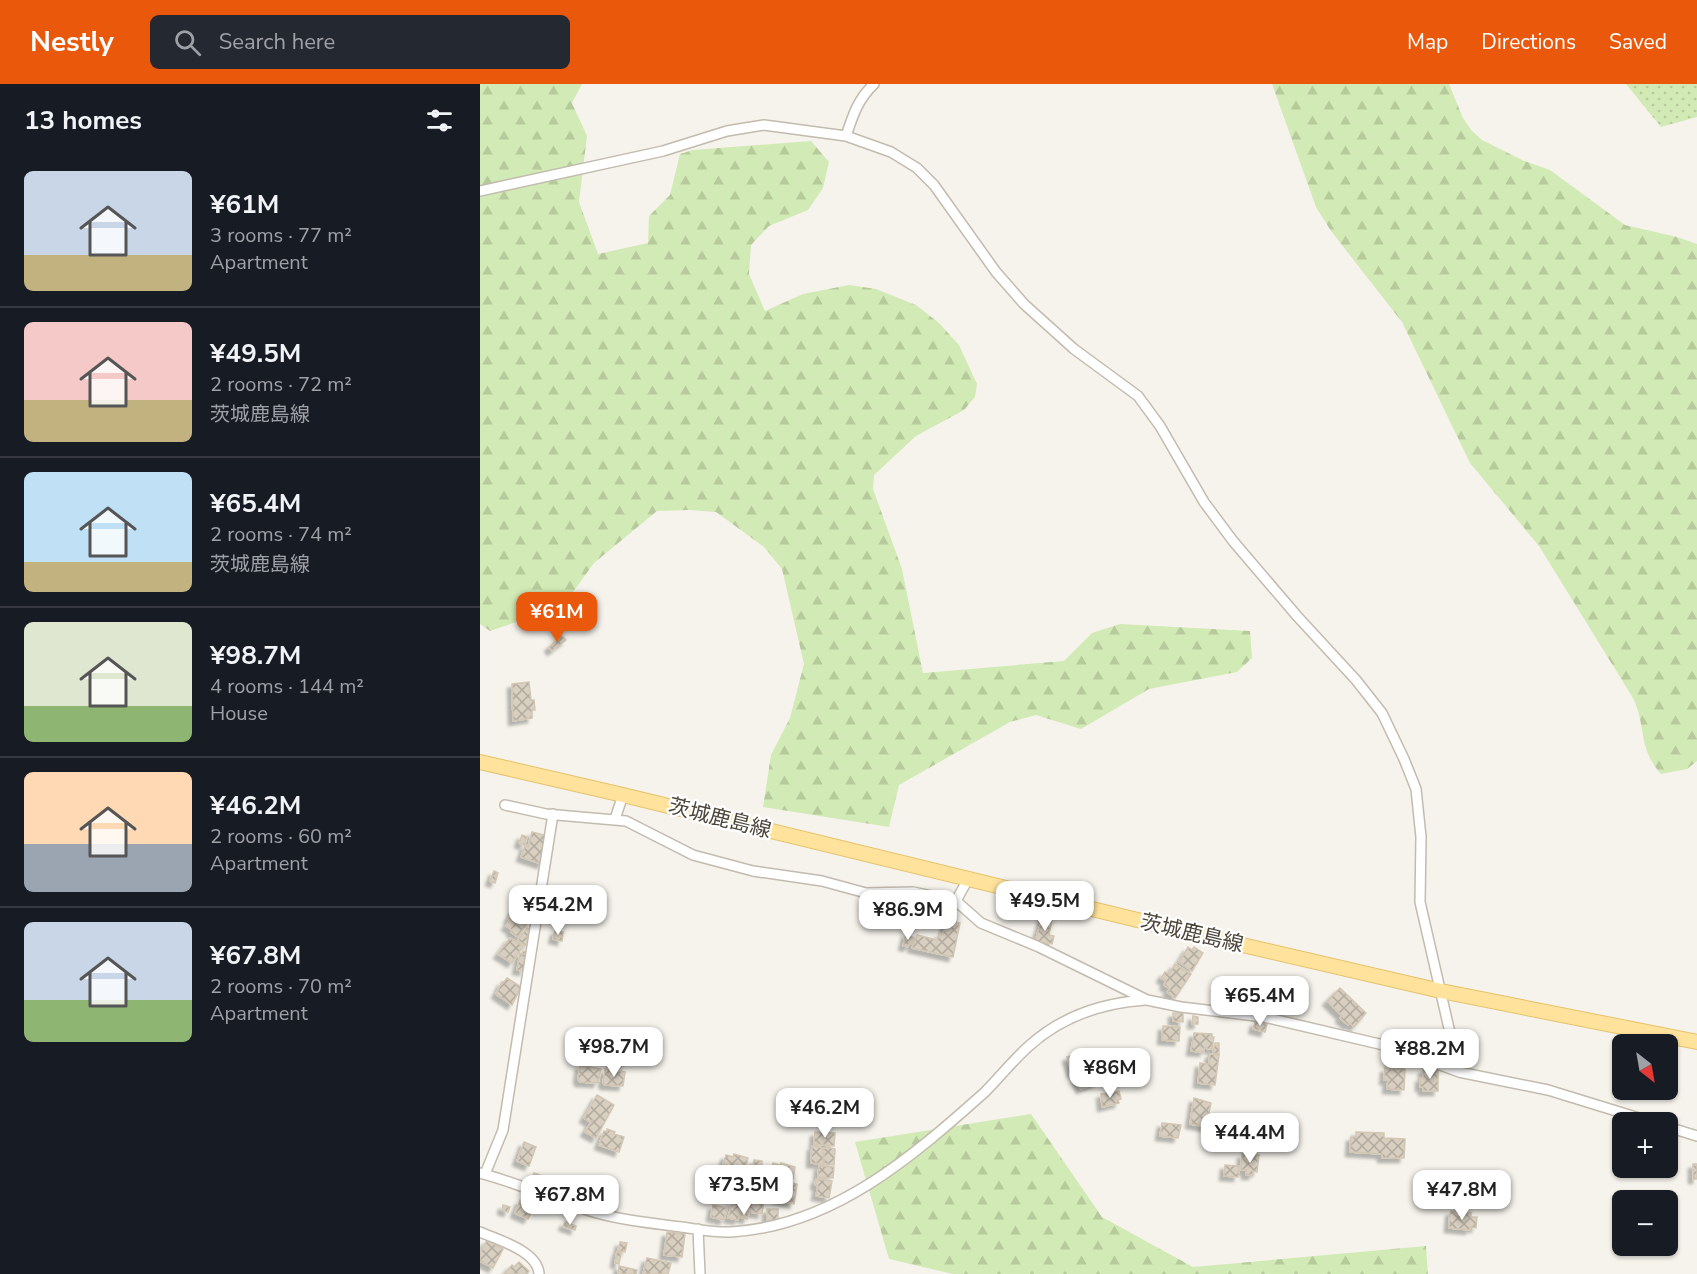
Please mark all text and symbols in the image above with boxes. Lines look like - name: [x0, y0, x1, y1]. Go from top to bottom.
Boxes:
- search box: [150, 15, 570, 69]
- text: Nestly: [30, 23, 114, 61]
- icon: search: [171, 26, 204, 59]
- text: Search here: [219, 27, 335, 57]
- text: Map: [1407, 28, 1448, 56]
- text: Directions: [1481, 28, 1576, 56]
- text: Saved: [1609, 28, 1667, 56]
- text: 13 homes: [24, 103, 142, 138]
- icon: filters: [423, 104, 456, 137]
- text: ¥61M: [210, 187, 279, 222]
- icon: home: [72, 195, 144, 267]
- text: 3 rooms · 77 m²: [210, 222, 352, 249]
- text: Apartment: [210, 249, 308, 276]
- text: ¥49.5M: [210, 336, 301, 371]
- icon: home: [72, 346, 144, 418]
- text: 2 rooms · 72 m²: [210, 371, 352, 398]
- text: 茨城鹿島線: [210, 401, 310, 428]
- text: ¥65.4M: [210, 486, 301, 521]
- icon: home: [72, 496, 144, 568]
- text: 2 rooms · 74 m²: [210, 521, 352, 548]
- text: 茨城鹿島線: [210, 551, 310, 578]
- pin: ¥61M: [521, 592, 593, 643]
- text: ¥61M: [530, 598, 584, 625]
- text: ¥98.7M: [210, 638, 301, 673]
- icon: home: [72, 646, 144, 718]
- text: 4 rooms · 144 m²: [210, 673, 364, 700]
- text: House: [210, 700, 268, 727]
- text: ¥46.2M: [210, 788, 301, 823]
- street label: 茨城鹿島線: [666, 792, 774, 844]
- icon: home: [72, 796, 144, 868]
- text: 2 rooms · 60 m²: [210, 823, 352, 850]
- text: Apartment: [210, 850, 308, 877]
- pin: ¥49.5M: [996, 881, 1094, 932]
- pin: ¥54.2M: [509, 885, 607, 936]
- text: ¥49.5M: [1010, 887, 1080, 914]
- pin: ¥86.9M: [859, 890, 957, 941]
- text: ¥54.2M: [523, 891, 593, 918]
- text: ¥86.9M: [873, 896, 943, 923]
- street label: 茨城鹿島線: [1138, 908, 1246, 958]
- text: ¥67.8M: [210, 938, 301, 973]
- icon: home: [72, 946, 144, 1018]
- text: 2 rooms · 70 m²: [210, 973, 352, 1000]
- pin: ¥65.4M: [1211, 976, 1309, 1027]
- text: ¥65.4M: [1225, 982, 1295, 1009]
- text: Apartment: [210, 1000, 308, 1027]
- pin: ¥98.7M: [565, 1027, 663, 1078]
- pin: ¥88.2M: [1381, 1029, 1479, 1080]
- text: ¥98.7M: [579, 1033, 649, 1060]
- north arrow: [1612, 1034, 1678, 1100]
- map controls: [1612, 1034, 1678, 1256]
- text: ¥88.2M: [1395, 1035, 1465, 1062]
- pin: ¥86M: [1074, 1048, 1146, 1099]
- text: ¥86M: [1083, 1054, 1137, 1081]
- pin: ¥46.2M: [776, 1088, 874, 1139]
- text: ¥46.2M: [790, 1094, 860, 1121]
- button: +: [1612, 1112, 1678, 1178]
- pin: ¥44.4M: [1201, 1113, 1299, 1164]
- text: ¥44.4M: [1215, 1119, 1285, 1146]
- pin: ¥73.5M: [695, 1165, 793, 1216]
- pin: ¥47.8M: [1413, 1170, 1511, 1221]
- text: ¥73.5M: [709, 1171, 779, 1198]
- pin: ¥67.8M: [521, 1175, 619, 1226]
- text: ¥47.8M: [1427, 1176, 1497, 1203]
- text: ¥67.8M: [535, 1181, 605, 1208]
- button: −: [1612, 1190, 1678, 1256]

